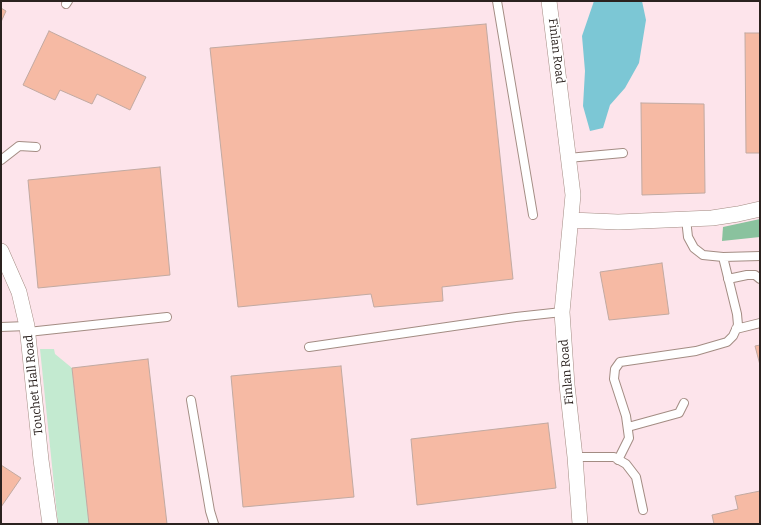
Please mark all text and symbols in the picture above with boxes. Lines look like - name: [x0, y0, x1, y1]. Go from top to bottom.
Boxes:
- street label: Finlan Road: [545, 17, 567, 85]
- street label: Touchet Hall Road: [22, 334, 46, 436]
- street label: Finlan Road: [557, 339, 577, 405]

